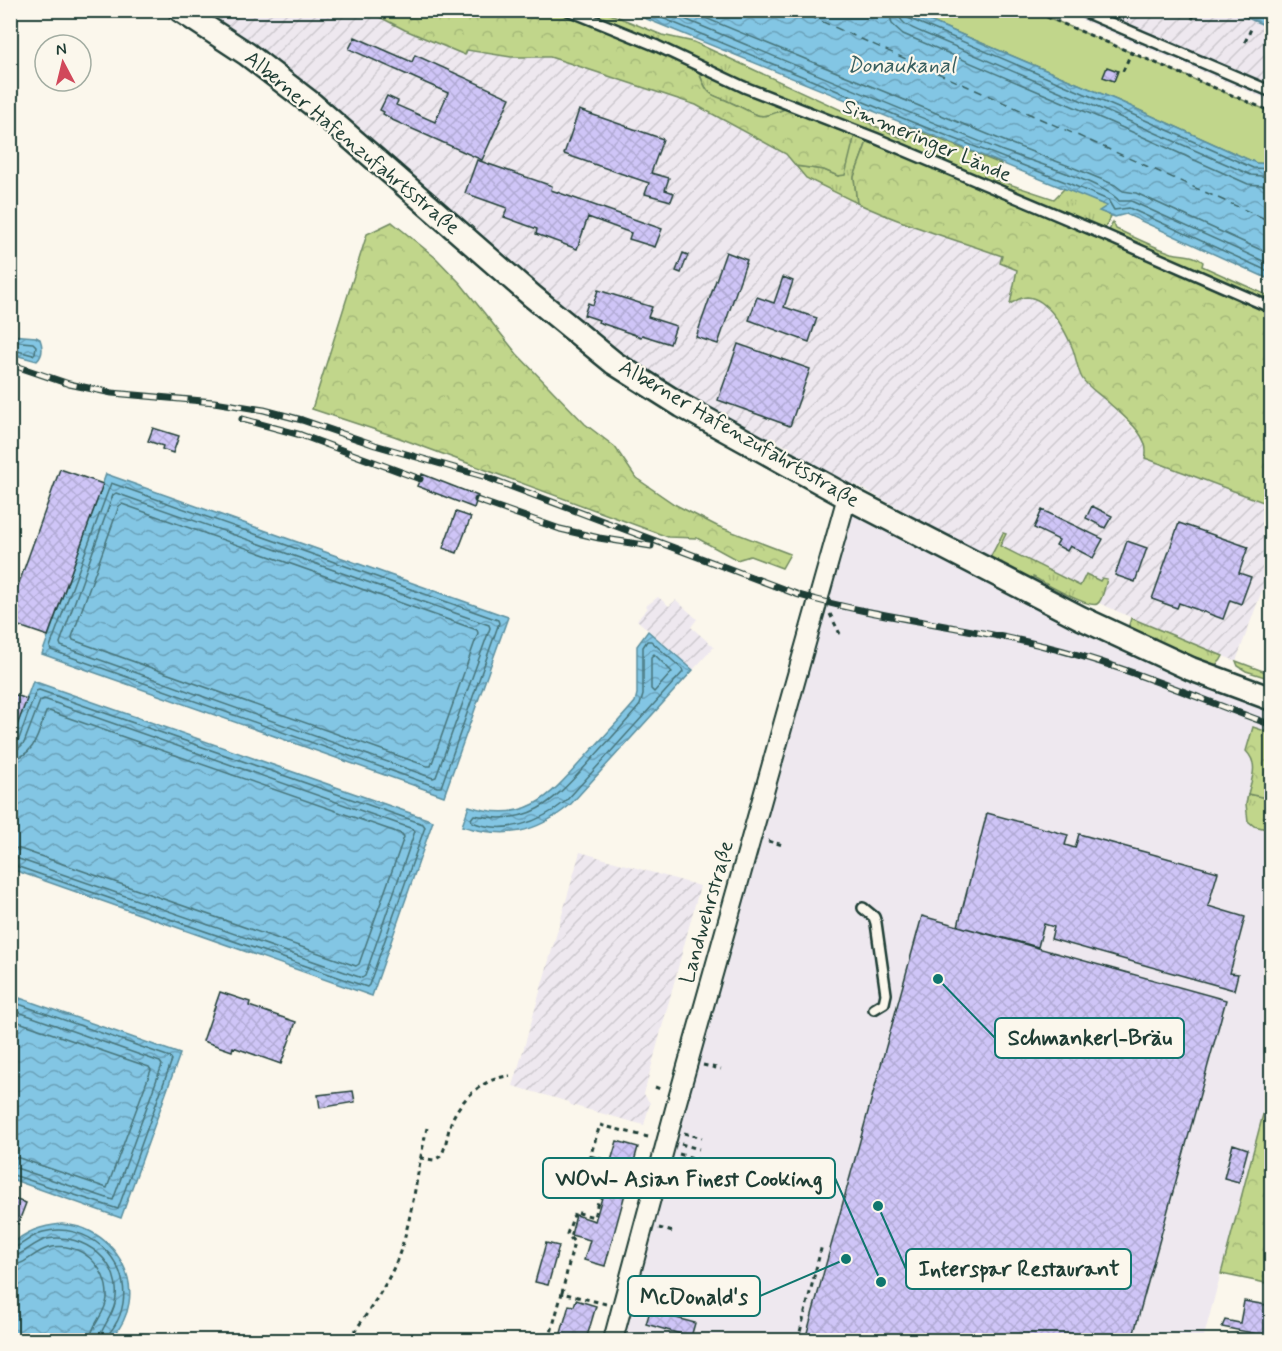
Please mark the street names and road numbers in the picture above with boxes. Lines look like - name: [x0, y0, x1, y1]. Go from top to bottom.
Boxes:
- street label: Alberner Hafenzufahrtsstraße: [238, 44, 466, 242]
- street label: Simmeringer Lände: [838, 93, 1016, 190]
- street label: Alberner Hafenzufahrtsstraße: [614, 354, 864, 514]
- street label: Landwehrstraße: [673, 837, 741, 987]

